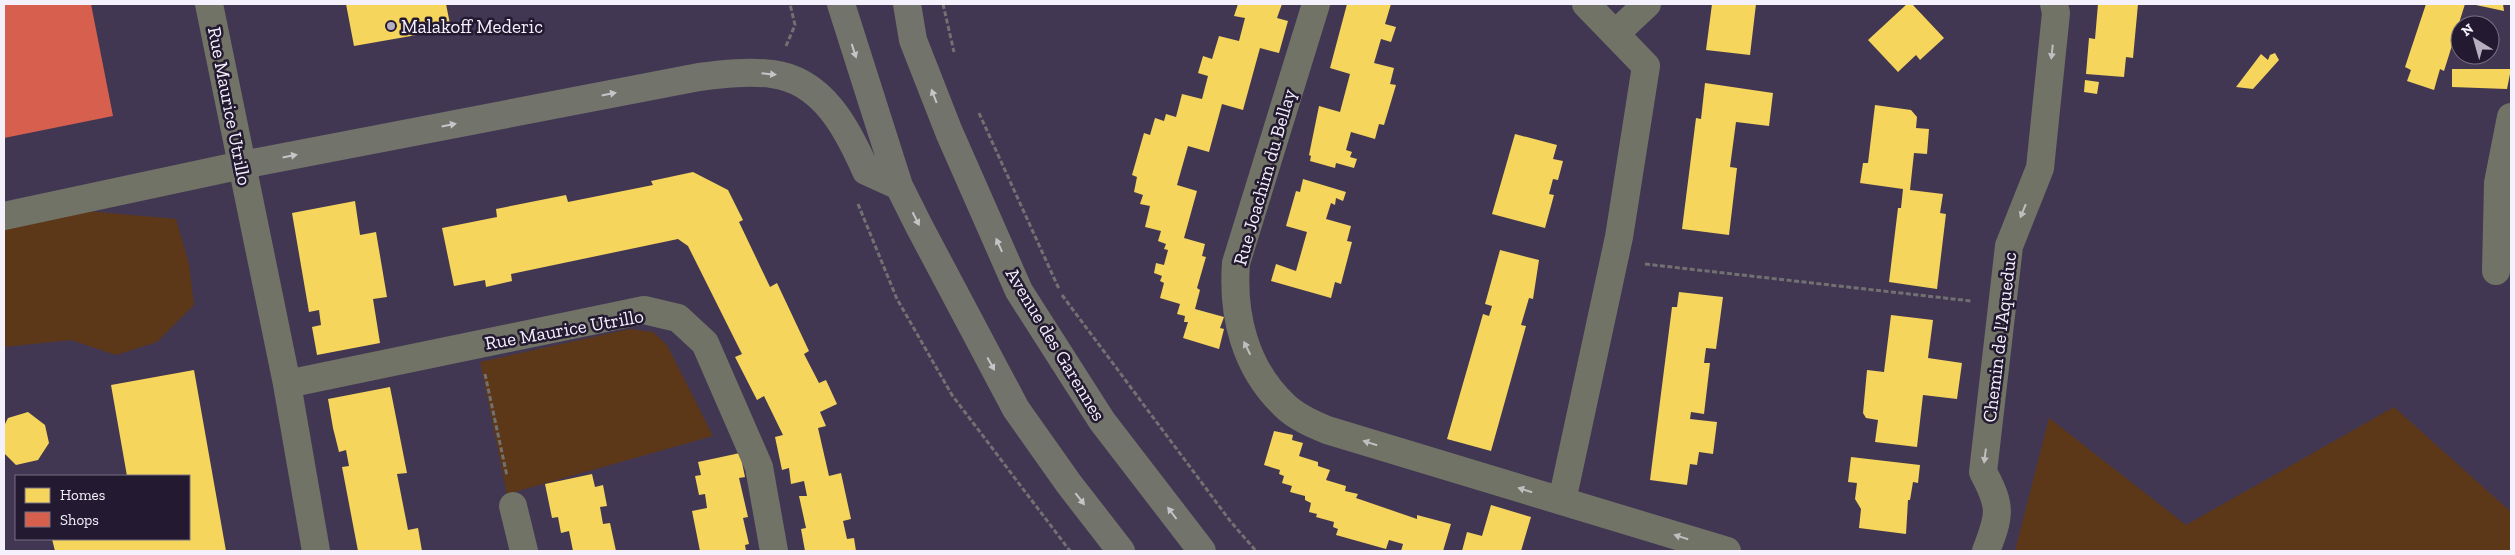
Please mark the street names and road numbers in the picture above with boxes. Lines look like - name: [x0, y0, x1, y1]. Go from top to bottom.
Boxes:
- street label: Rue Maurice Utrillo: [203, 25, 256, 188]
- street label: Rue Joachim du Bellay: [1228, 86, 1301, 268]
- street label: Chemin de l'Aqueduc: [1978, 250, 2021, 424]
- street label: Avenue des Garennes: [1001, 263, 1110, 425]
- street label: Rue Maurice Utrillo: [483, 304, 646, 355]

